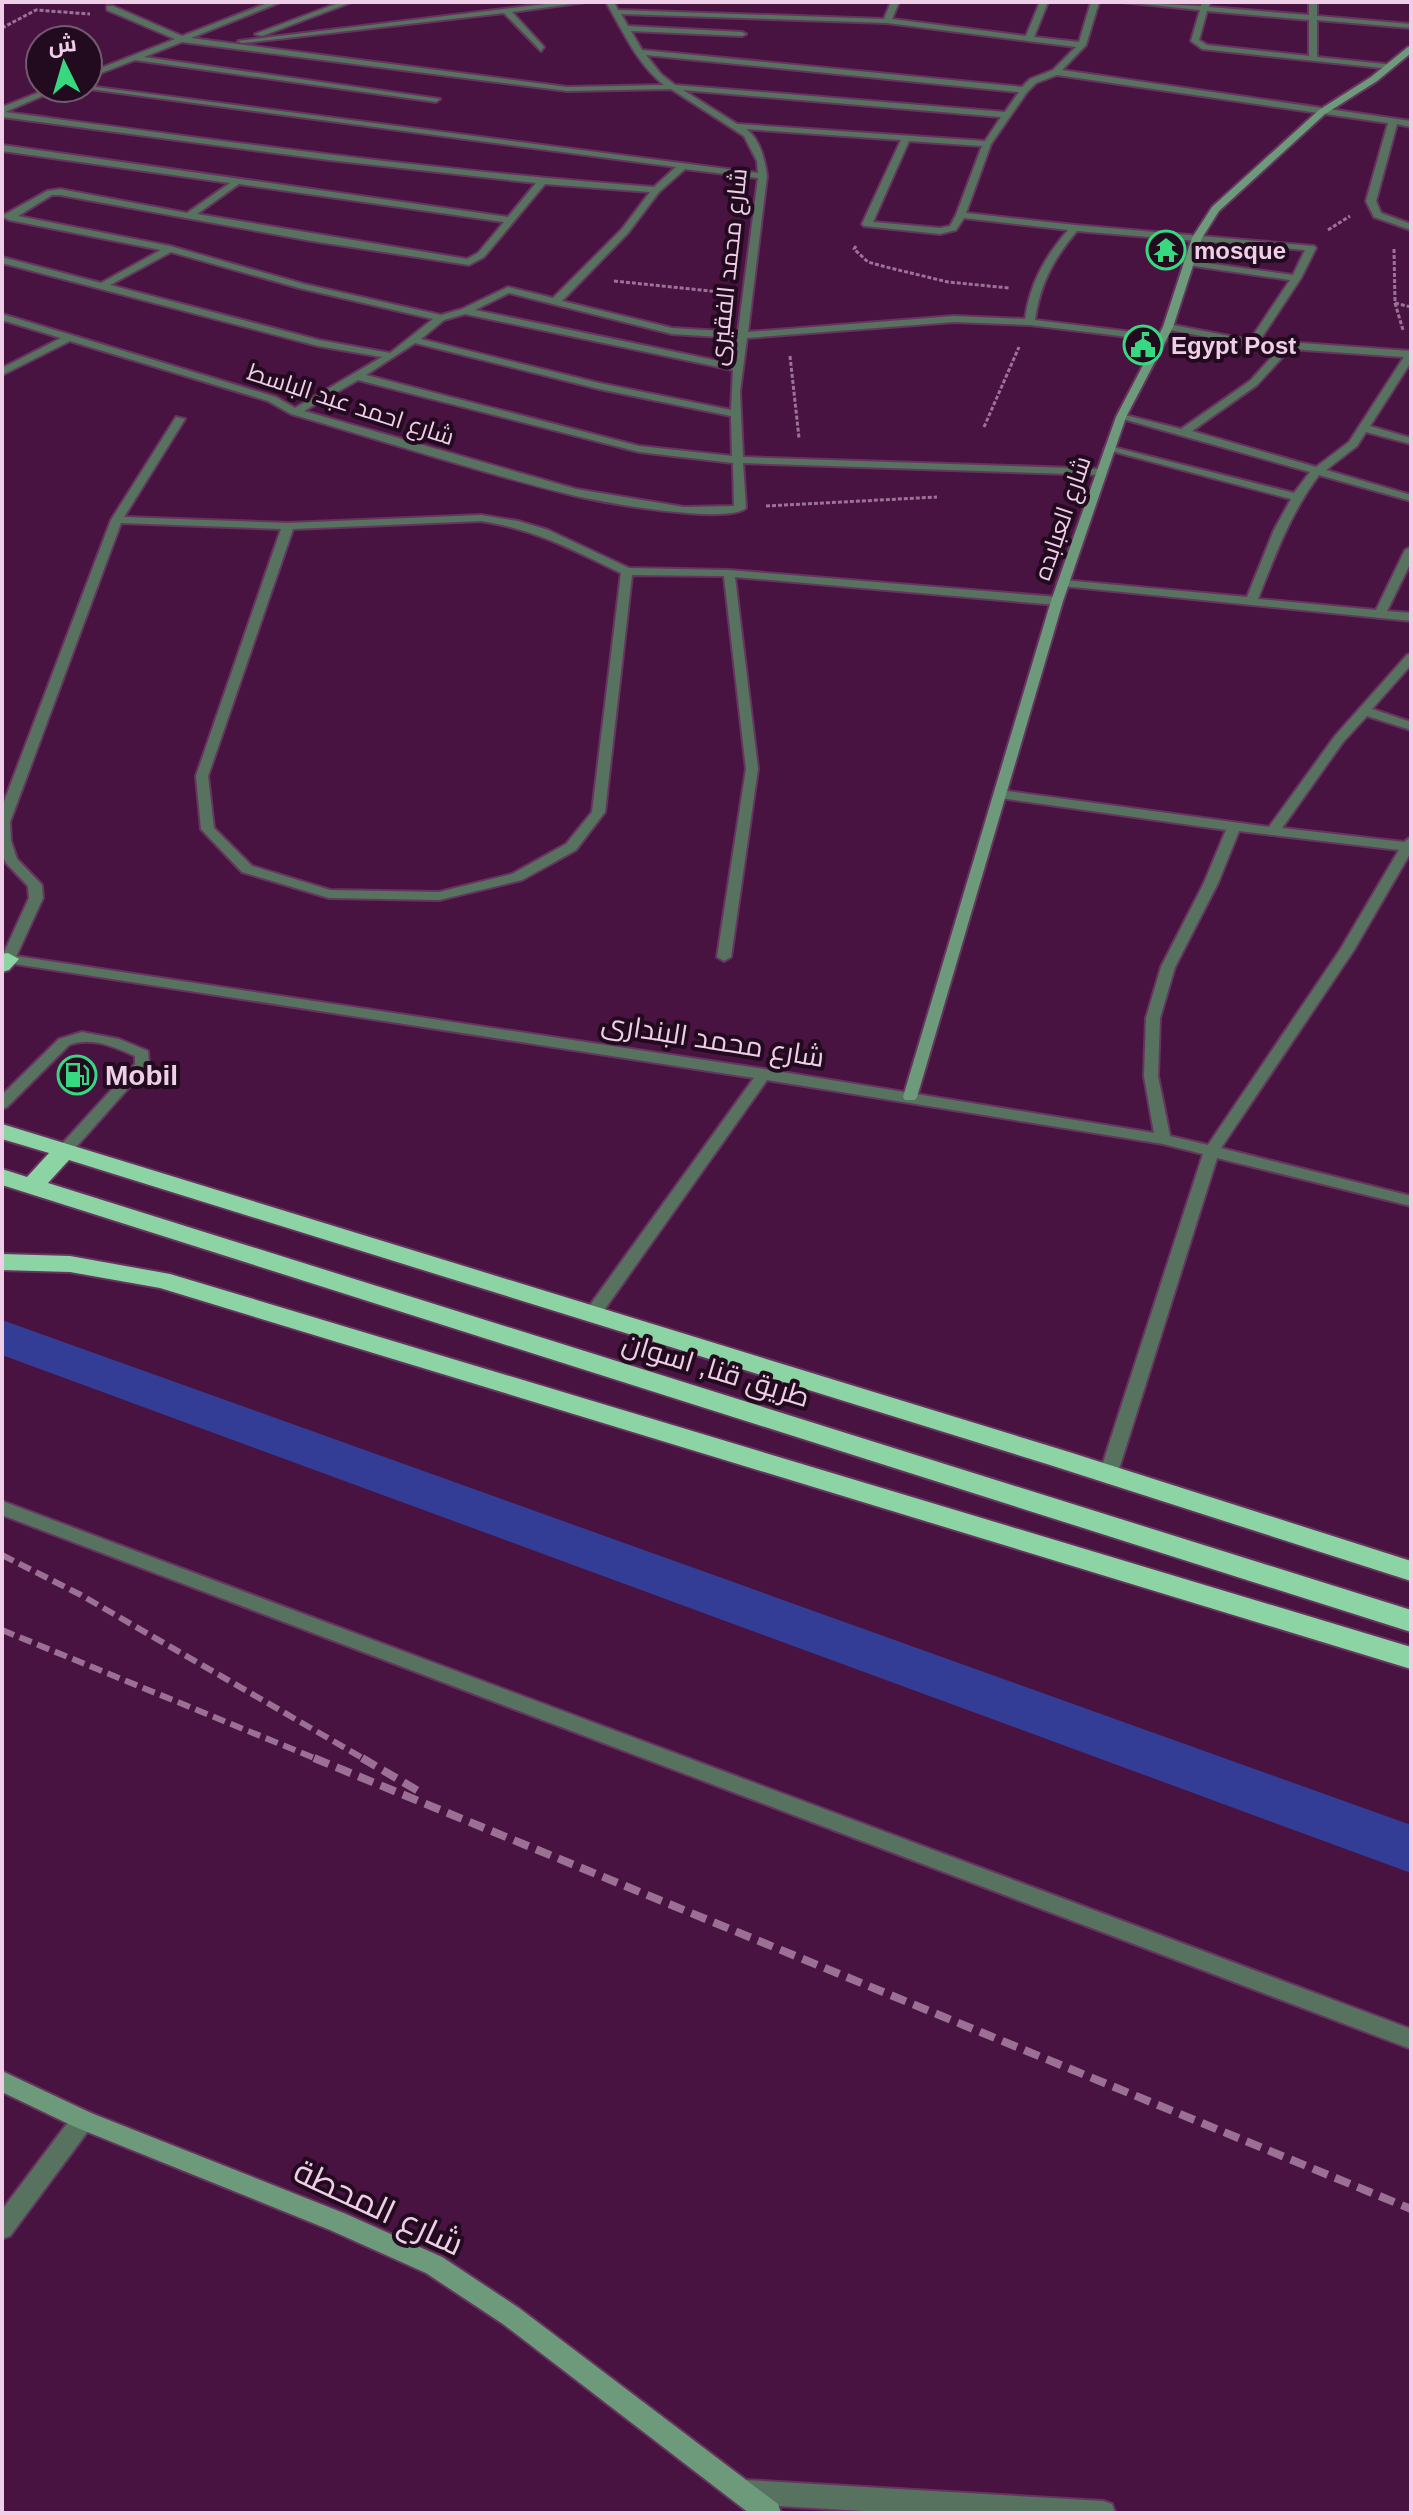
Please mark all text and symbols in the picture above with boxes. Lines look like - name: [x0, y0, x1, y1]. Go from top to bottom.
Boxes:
- north arrow: [24, 24, 104, 104]
- text: ش: [47, 31, 78, 59]
- street label: شارع محمد الفقيرى: [704, 167, 755, 367]
- temple icon: mosque: [1145, 229, 1187, 271]
- place label: mosque: [1194, 237, 1286, 264]
- public building icon: Egypt Post: [1122, 324, 1164, 366]
- place label: Egypt Post: [1171, 332, 1296, 359]
- street label: شارع احمد عبد الباسط: [243, 358, 458, 453]
- street label: شارع العبابده: [1028, 453, 1099, 584]
- street label: شارع محمد البندارى: [599, 1007, 827, 1076]
- fuel station icon: Mobil: [56, 1054, 98, 1096]
- place label: Mobil: [105, 1060, 178, 1091]
- street label: طريق قنا, اسوان: [618, 1327, 813, 1414]
- street label: شارع المحطة: [287, 2151, 470, 2266]

